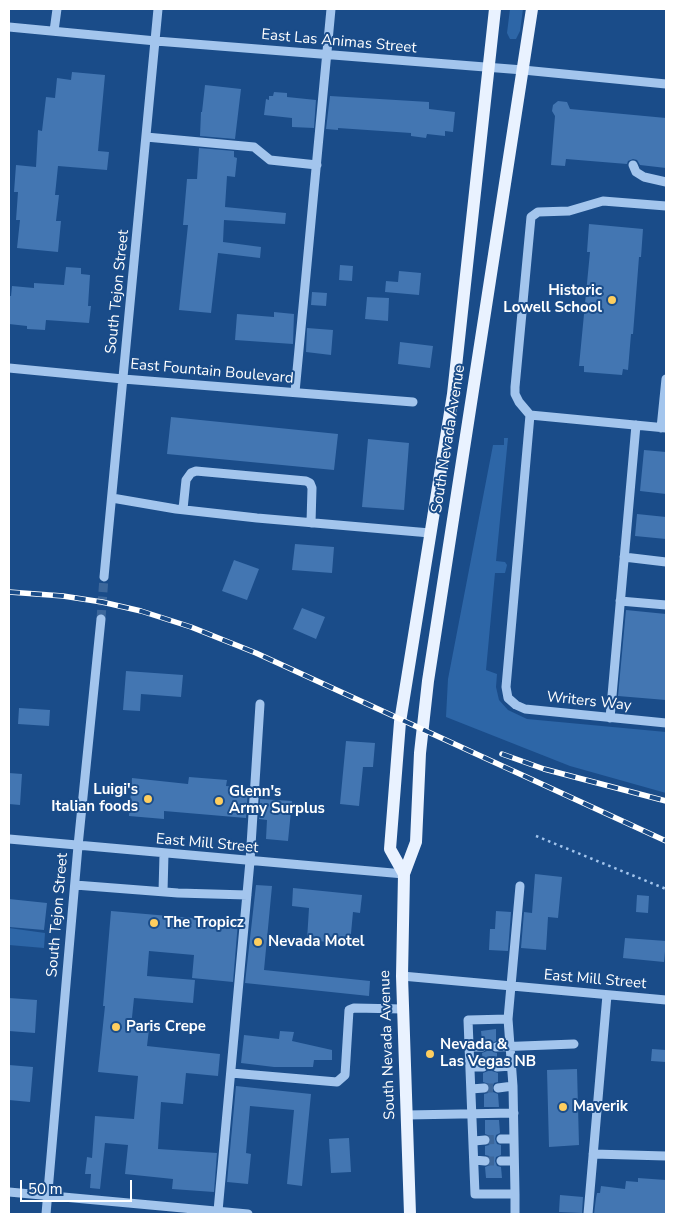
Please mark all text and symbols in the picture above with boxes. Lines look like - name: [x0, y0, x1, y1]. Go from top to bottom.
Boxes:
- street label: East Las Animas Street: [261, 26, 417, 58]
- street label: South Tejon Street: [103, 229, 133, 355]
- place label: Historic Lowell School: [503, 282, 602, 317]
- marker: Historic Lowell School: [606, 294, 618, 306]
- street label: East Fountain Boulevard: [130, 356, 294, 388]
- street label: South Nevada Avenue: [428, 364, 470, 514]
- street label: Writers Way: [546, 689, 632, 715]
- place label: Luigi's Italian foods: [51, 781, 138, 816]
- place label: Glenn's Army Surplus: [229, 783, 325, 818]
- marker: Luigi's Italian foods: [142, 793, 154, 805]
- marker: Glenn's Army Surplus: [213, 795, 225, 807]
- street label: East Mill Street: [155, 831, 259, 857]
- street label: South Tejon Street: [44, 852, 72, 978]
- place label: The Tropicz: [164, 914, 244, 932]
- marker: The Tropicz: [148, 917, 160, 929]
- place label: Nevada Motel: [268, 933, 365, 951]
- marker: Nevada Motel: [252, 936, 264, 948]
- street label: East Mill Street: [543, 967, 647, 993]
- street label: South Nevada Avenue: [376, 970, 400, 1120]
- place label: Paris Crepe: [126, 1018, 206, 1036]
- marker: Paris Crepe: [110, 1021, 122, 1033]
- place label: Nevada & Las Vegas NB: [440, 1036, 536, 1071]
- marker: Nevada & Las Vegas NB: [424, 1048, 436, 1060]
- place label: Maverik: [573, 1098, 628, 1116]
- marker: Maverik: [557, 1101, 569, 1113]
- scale bar: [22, 1170, 135, 1202]
- text: 50 m: [28, 1179, 63, 1199]

